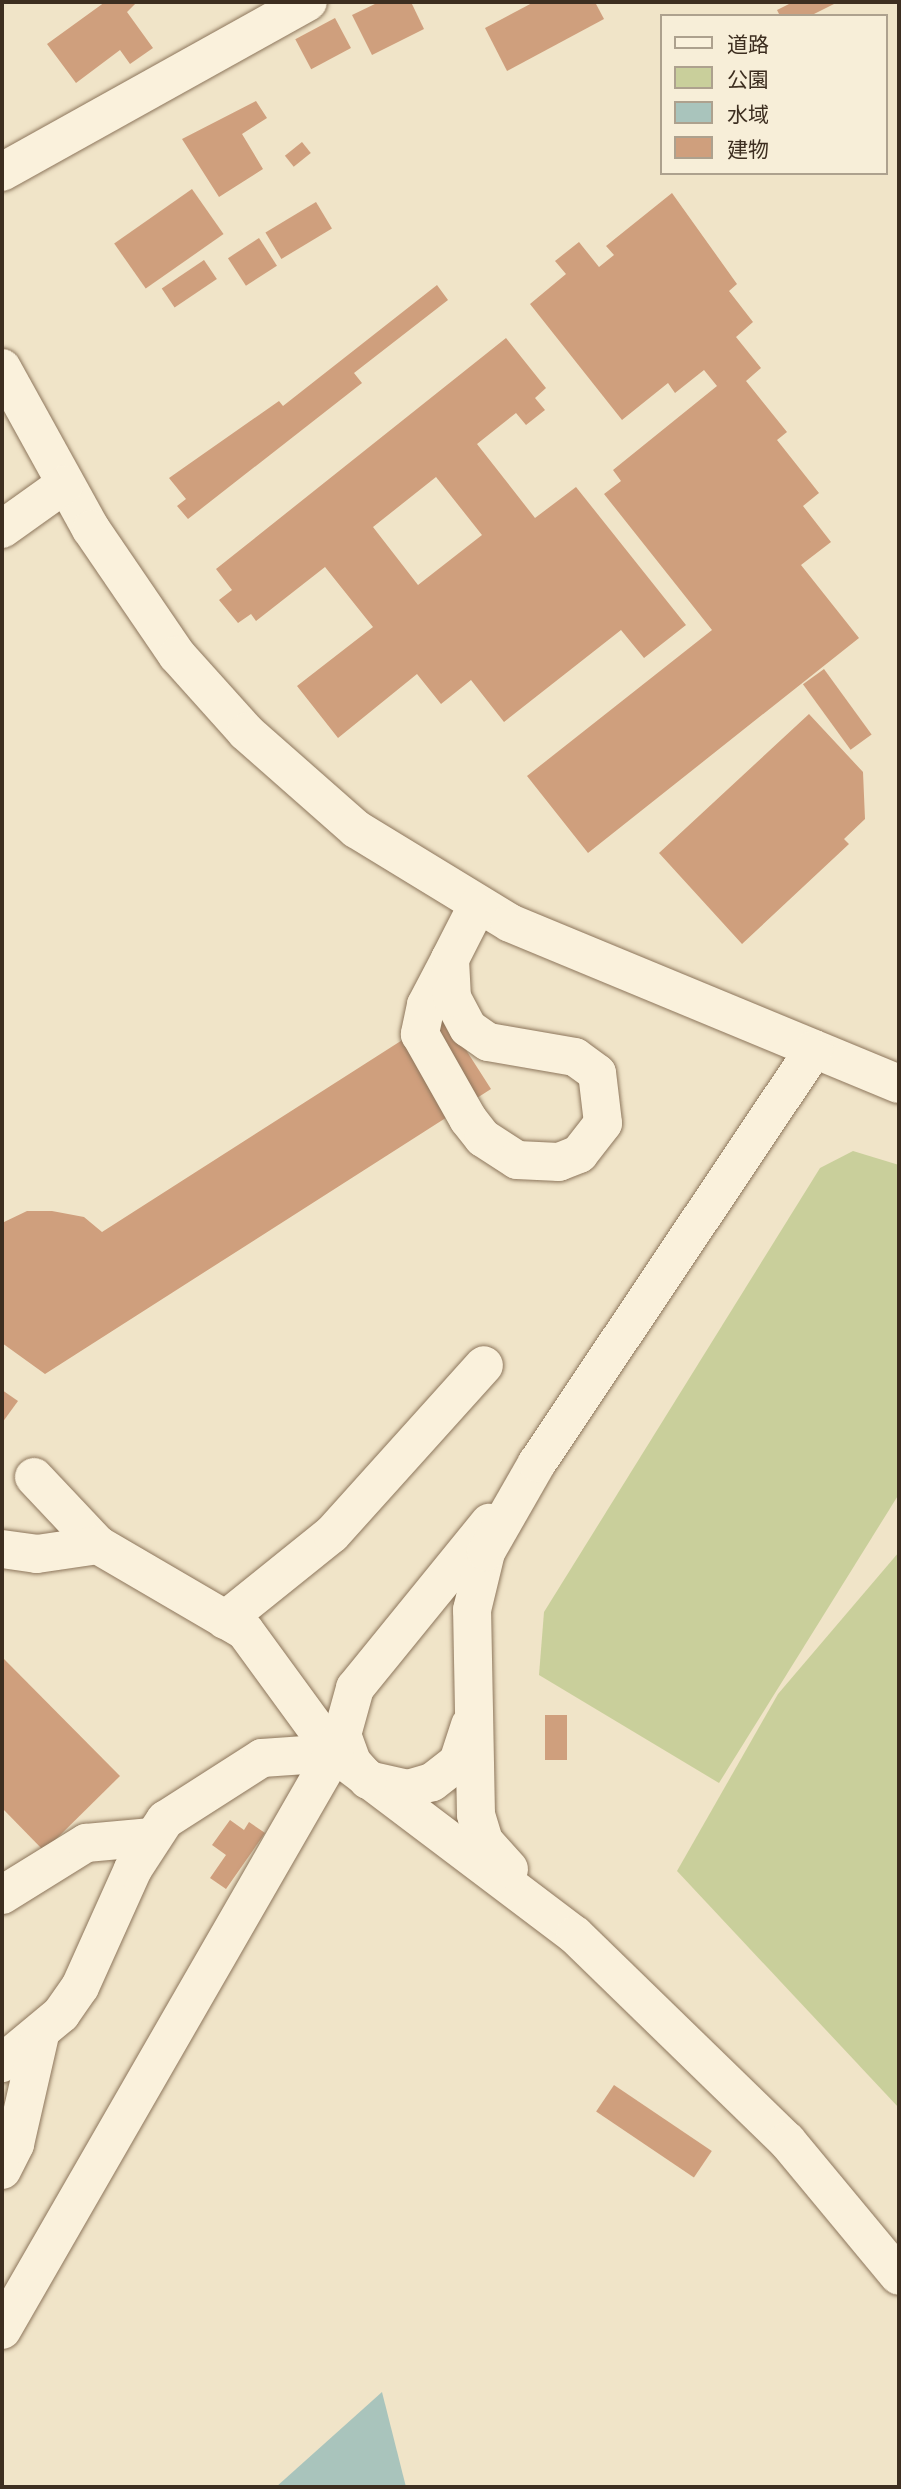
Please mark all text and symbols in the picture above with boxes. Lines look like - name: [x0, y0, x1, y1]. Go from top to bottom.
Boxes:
- legend: [660, 14, 887, 175]
- text: 道路: [727, 28, 769, 58]
- text: 公園: [727, 63, 769, 93]
- text: 水域: [727, 98, 769, 128]
- text: 建物: [727, 133, 769, 163]

